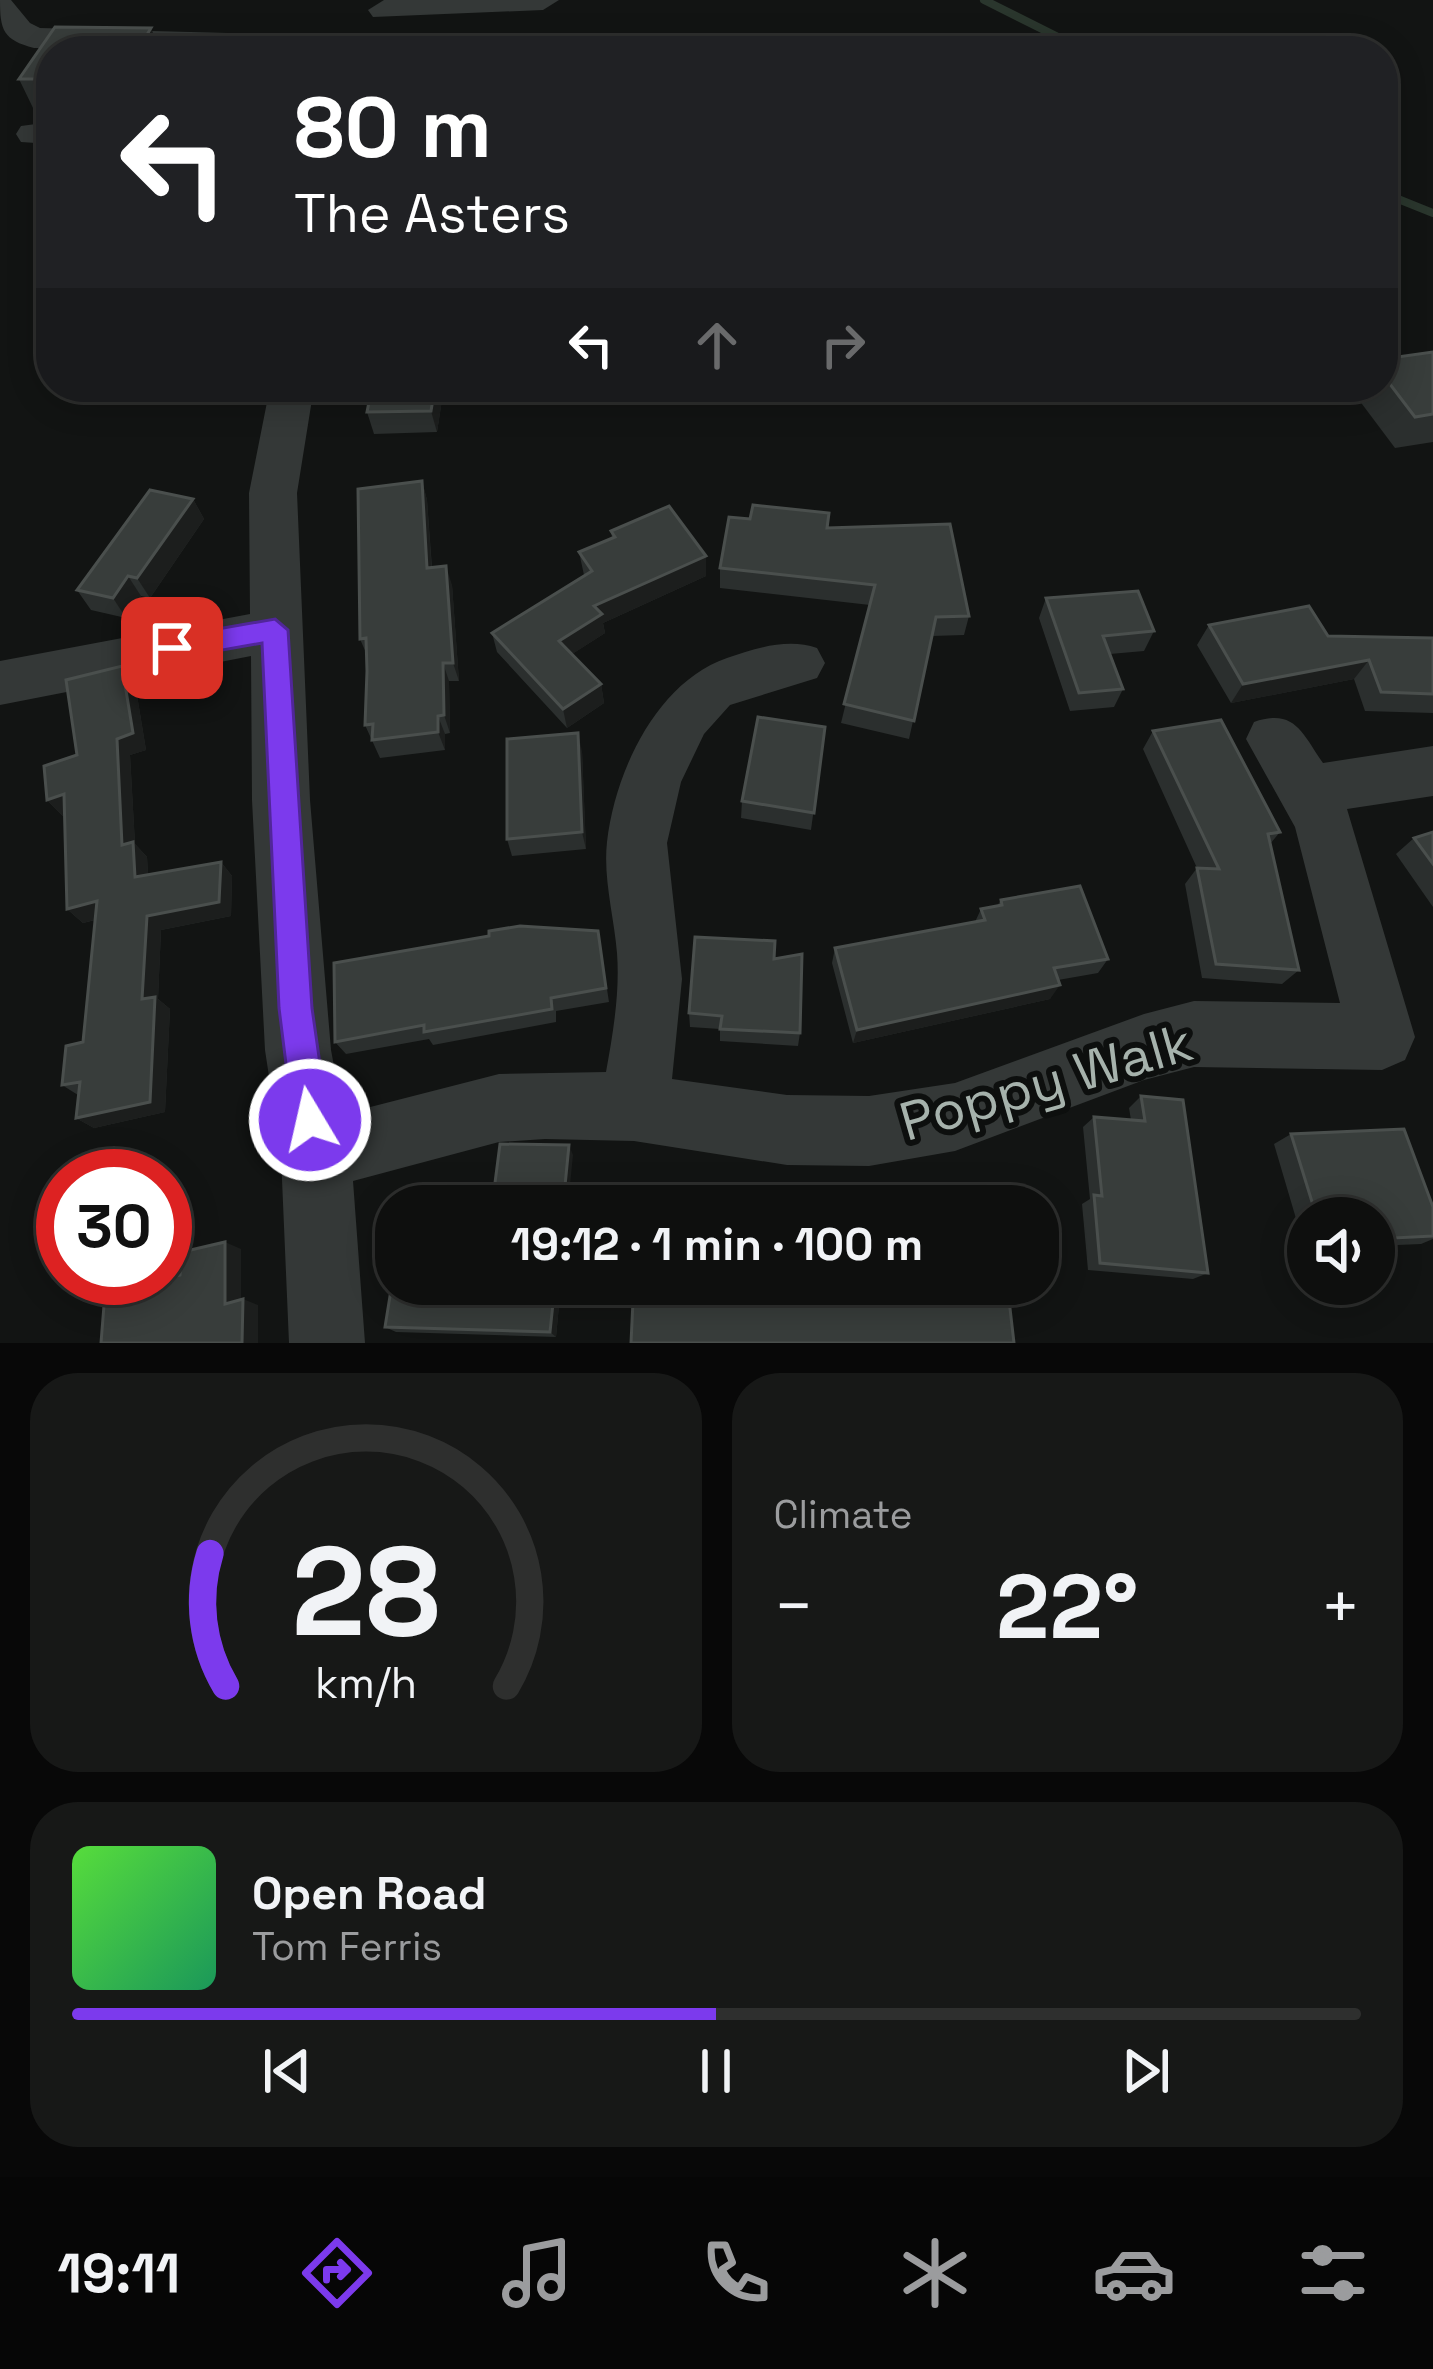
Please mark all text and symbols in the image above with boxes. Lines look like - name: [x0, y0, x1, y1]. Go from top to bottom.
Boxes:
- text: 80 m: [294, 74, 492, 182]
- icon: left: [96, 84, 252, 240]
- text: The Asters: [294, 179, 570, 248]
- icon: left: [558, 312, 624, 378]
- icon: ahead: [684, 312, 750, 378]
- icon: right: [810, 312, 876, 378]
- pin: [121, 597, 223, 699]
- icon: arrive: [139, 615, 205, 681]
- street label: Poppy Walk: [892, 1007, 1200, 1157]
- position arrow: [247, 1057, 373, 1183]
- speed limit sign: 30: [36, 1149, 192, 1305]
- map controls: [1287, 1197, 1395, 1305]
- button: sound: [1287, 1197, 1395, 1305]
- text: 19:12 · 1 min · 100 m: [511, 1216, 923, 1273]
- text: Climate: [774, 1490, 913, 1539]
- text: 28: [291, 1512, 440, 1671]
- text: 22°: [996, 1549, 1138, 1664]
- text: −: [774, 1564, 814, 1648]
- text: +: [1320, 1564, 1361, 1648]
- text: km/h: [315, 1655, 417, 1710]
- text: Open Road: [252, 1865, 487, 1922]
- text: Tom Ferris: [252, 1922, 442, 1971]
- icon: previous: [254, 2038, 320, 2104]
- icon: pause: [683, 2038, 749, 2104]
- icon: next: [1113, 2038, 1179, 2104]
- icon: directions: [295, 2231, 379, 2315]
- icon: music: [495, 2231, 579, 2315]
- icon: phone: [694, 2231, 778, 2315]
- icon: climate: [893, 2231, 977, 2315]
- icon: car: [1092, 2231, 1176, 2315]
- icon: filters: [1291, 2231, 1375, 2315]
- text: 19:11: [58, 2239, 180, 2308]

